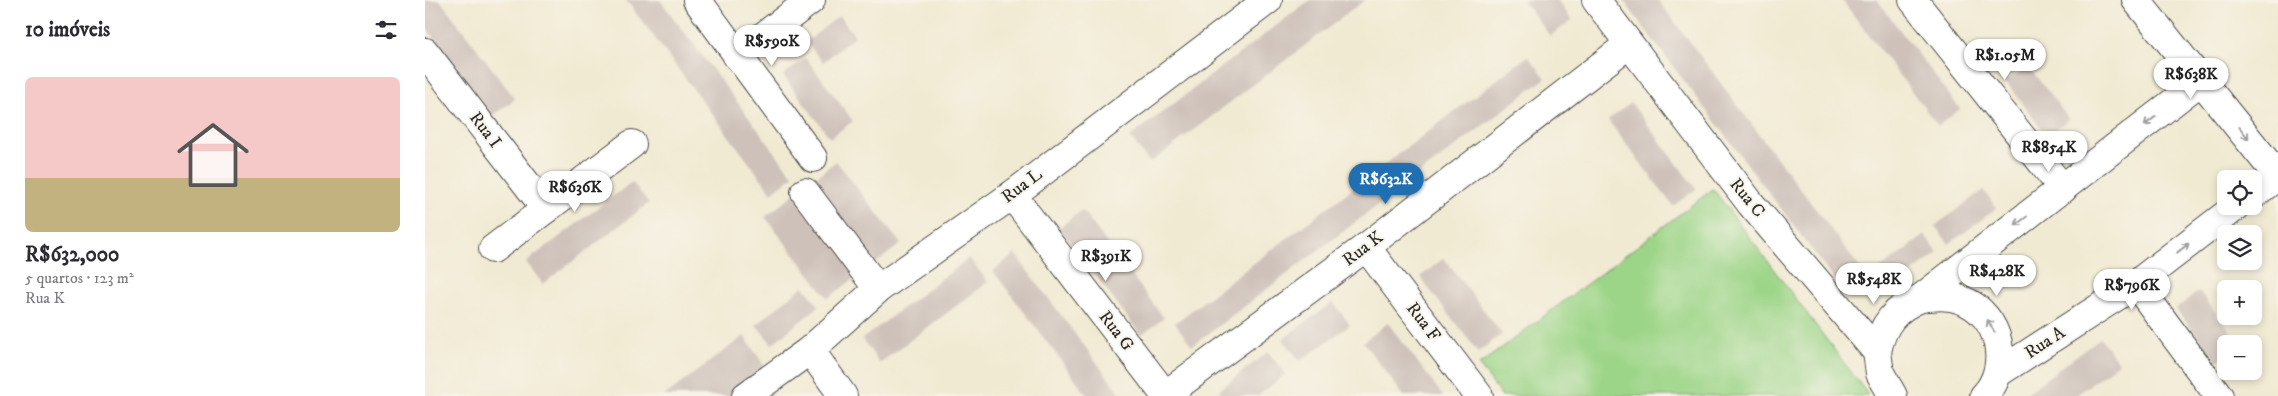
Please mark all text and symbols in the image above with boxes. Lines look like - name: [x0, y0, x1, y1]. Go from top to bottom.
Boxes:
- icon: filters: [372, 16, 400, 44]
- text: 10 imóveis: [25, 17, 110, 43]
- pin: R$590K: [731, 24, 813, 67]
- text: R$590K: [744, 31, 800, 51]
- pin: R$1.05M: [1959, 38, 2051, 81]
- text: R$1.05M: [1975, 45, 2035, 65]
- pin: R$638K: [2150, 58, 2232, 100]
- text: R$638K: [2165, 64, 2217, 84]
- street label: Rua I: [464, 108, 506, 152]
- icon: home: [168, 110, 258, 200]
- one-way arrow: [2144, 116, 2157, 127]
- one-way arrow: [2238, 126, 2249, 139]
- pin: R$854K: [2008, 130, 2090, 173]
- text: R$854K: [2022, 137, 2076, 157]
- pin: R$632K: [1345, 162, 1427, 205]
- street label: Rua L: [997, 164, 1047, 208]
- text: R$632K: [1360, 169, 1412, 189]
- pin: R$636K: [534, 170, 616, 213]
- map controls: [2217, 170, 2262, 380]
- button: locate: [2217, 170, 2262, 215]
- street label: Rua C: [1725, 174, 1769, 222]
- text: R$636K: [548, 177, 602, 197]
- one-way arrow: [2015, 215, 2028, 226]
- button: layers: [2217, 225, 2262, 270]
- street label: Rua K: [1338, 227, 1388, 271]
- pin: R$391K: [1065, 240, 1147, 282]
- text: R$632,000: [25, 242, 119, 268]
- one-way arrow: [2176, 242, 2189, 253]
- text: R$391K: [1081, 246, 1131, 266]
- pin: R$428K: [1956, 254, 2038, 297]
- text: R$428K: [1969, 261, 2025, 281]
- pin: R$548K: [1833, 262, 1915, 305]
- text: 5 quartos · 123 m²: [25, 268, 134, 288]
- pin: R$796K: [2091, 268, 2173, 311]
- text: R$548K: [1847, 269, 1901, 289]
- text: R$796K: [2104, 275, 2160, 295]
- button: +: [2217, 280, 2262, 325]
- text: Rua K: [25, 288, 65, 308]
- street label: Rua F: [1401, 298, 1445, 346]
- street label: Rua G: [1094, 307, 1138, 356]
- one-way arrow: [1985, 320, 1995, 334]
- street label: Rua A: [2021, 322, 2070, 364]
- button: −: [2217, 335, 2262, 380]

